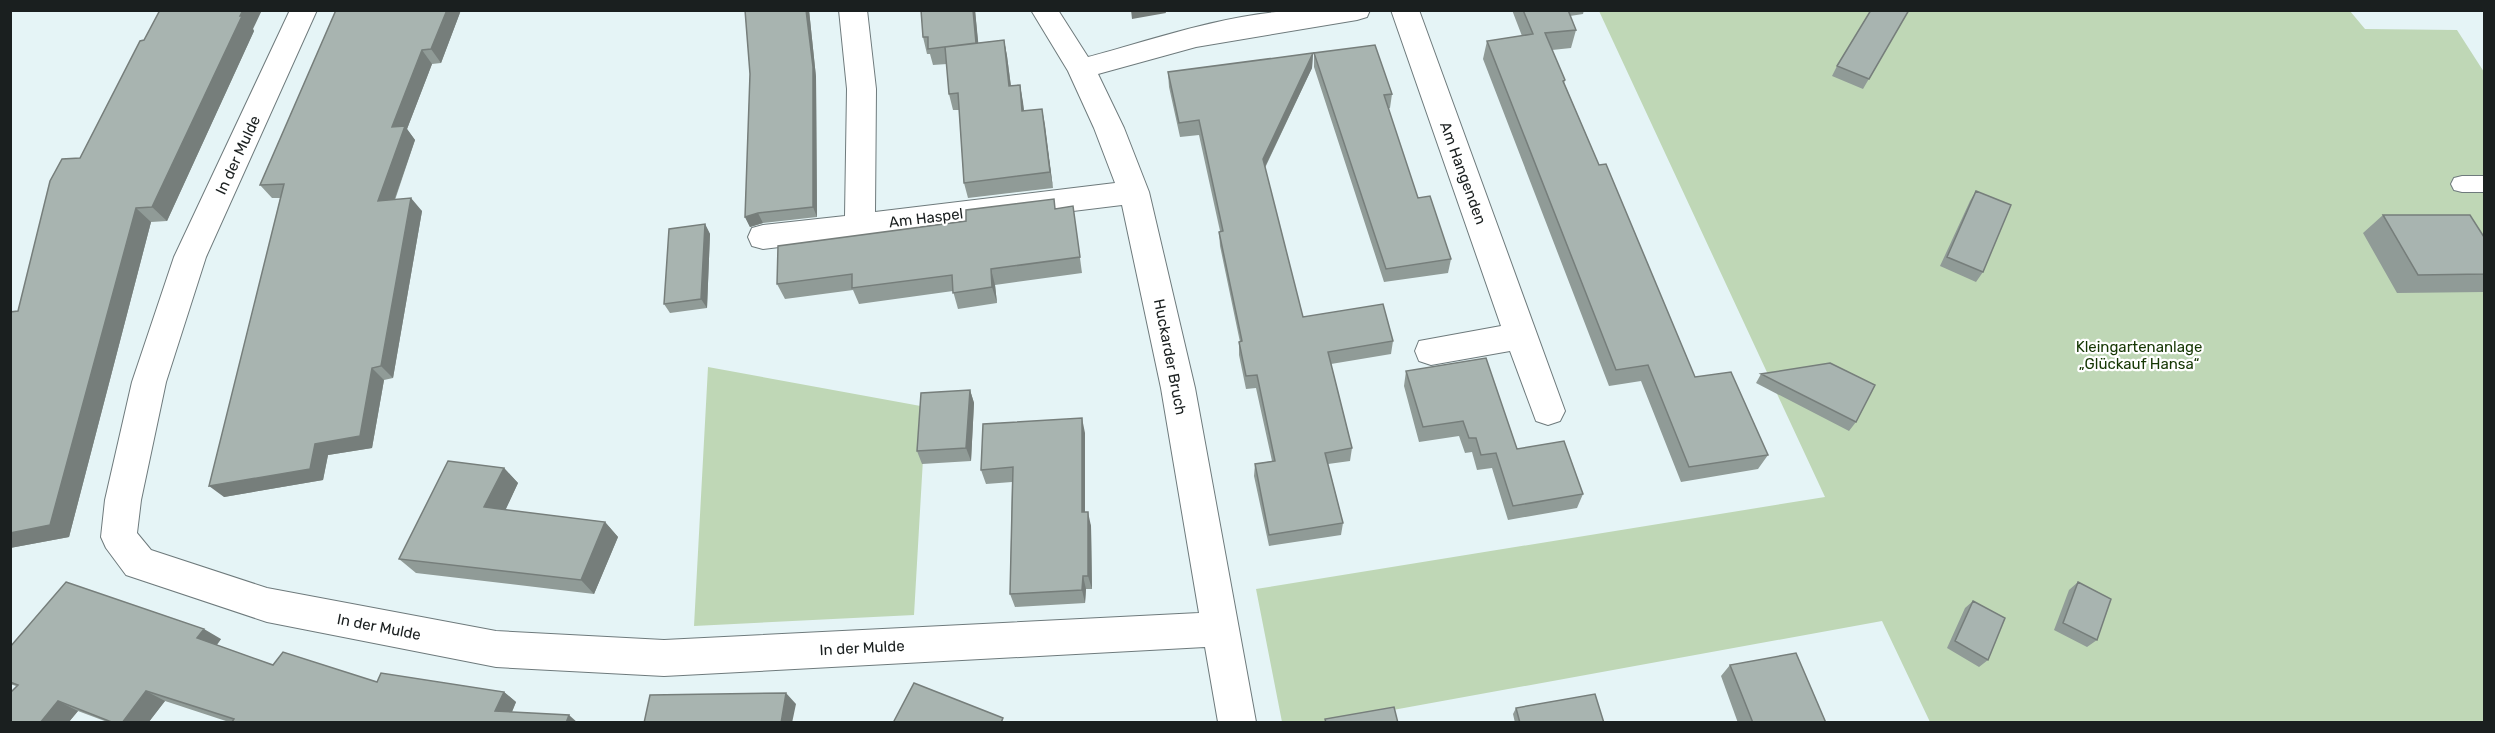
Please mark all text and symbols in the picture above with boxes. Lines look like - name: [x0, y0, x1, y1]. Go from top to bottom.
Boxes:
- street label: In der Mulde: [212, 113, 264, 197]
- street label: Am Hangenden: [1436, 119, 1490, 227]
- street label: Am Haspel: [888, 205, 964, 231]
- street label: Huckarder Bruch: [1150, 297, 1190, 417]
- park label: Kleingartenanlage „Glückauf Hansa“: [2076, 338, 2202, 373]
- street label: In der Mulde: [335, 610, 423, 644]
- street label: In der Mulde: [819, 637, 905, 659]

